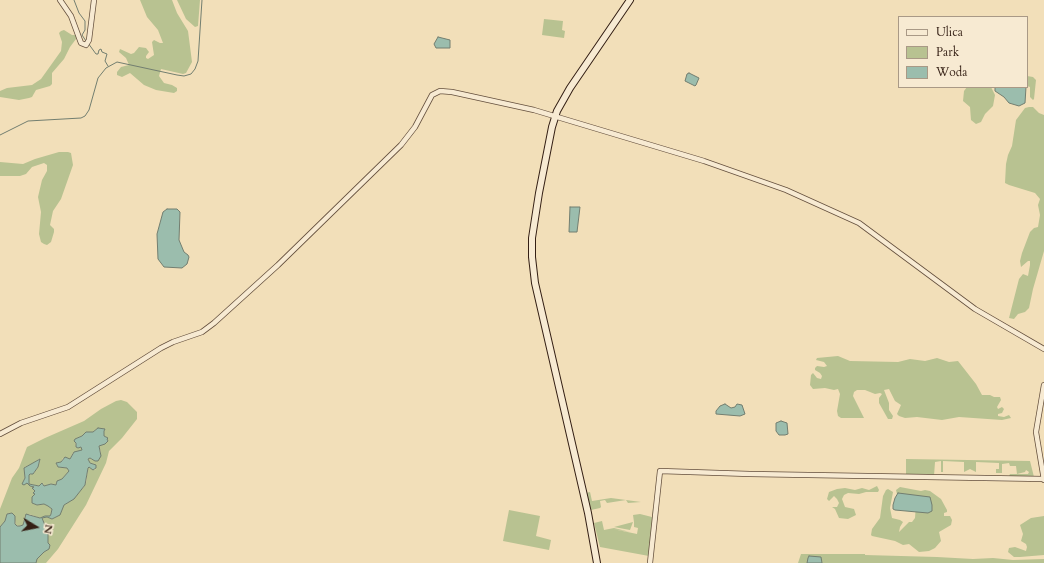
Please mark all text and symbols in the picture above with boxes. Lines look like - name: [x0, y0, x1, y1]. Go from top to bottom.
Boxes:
- legend: [898, 16, 1028, 88]
- text: Ulica: [936, 24, 963, 40]
- text: Park: [936, 44, 959, 60]
- text: Woda: [936, 64, 967, 80]
- north arrow: [16, 507, 56, 547]
- text: N: [40, 523, 57, 535]

